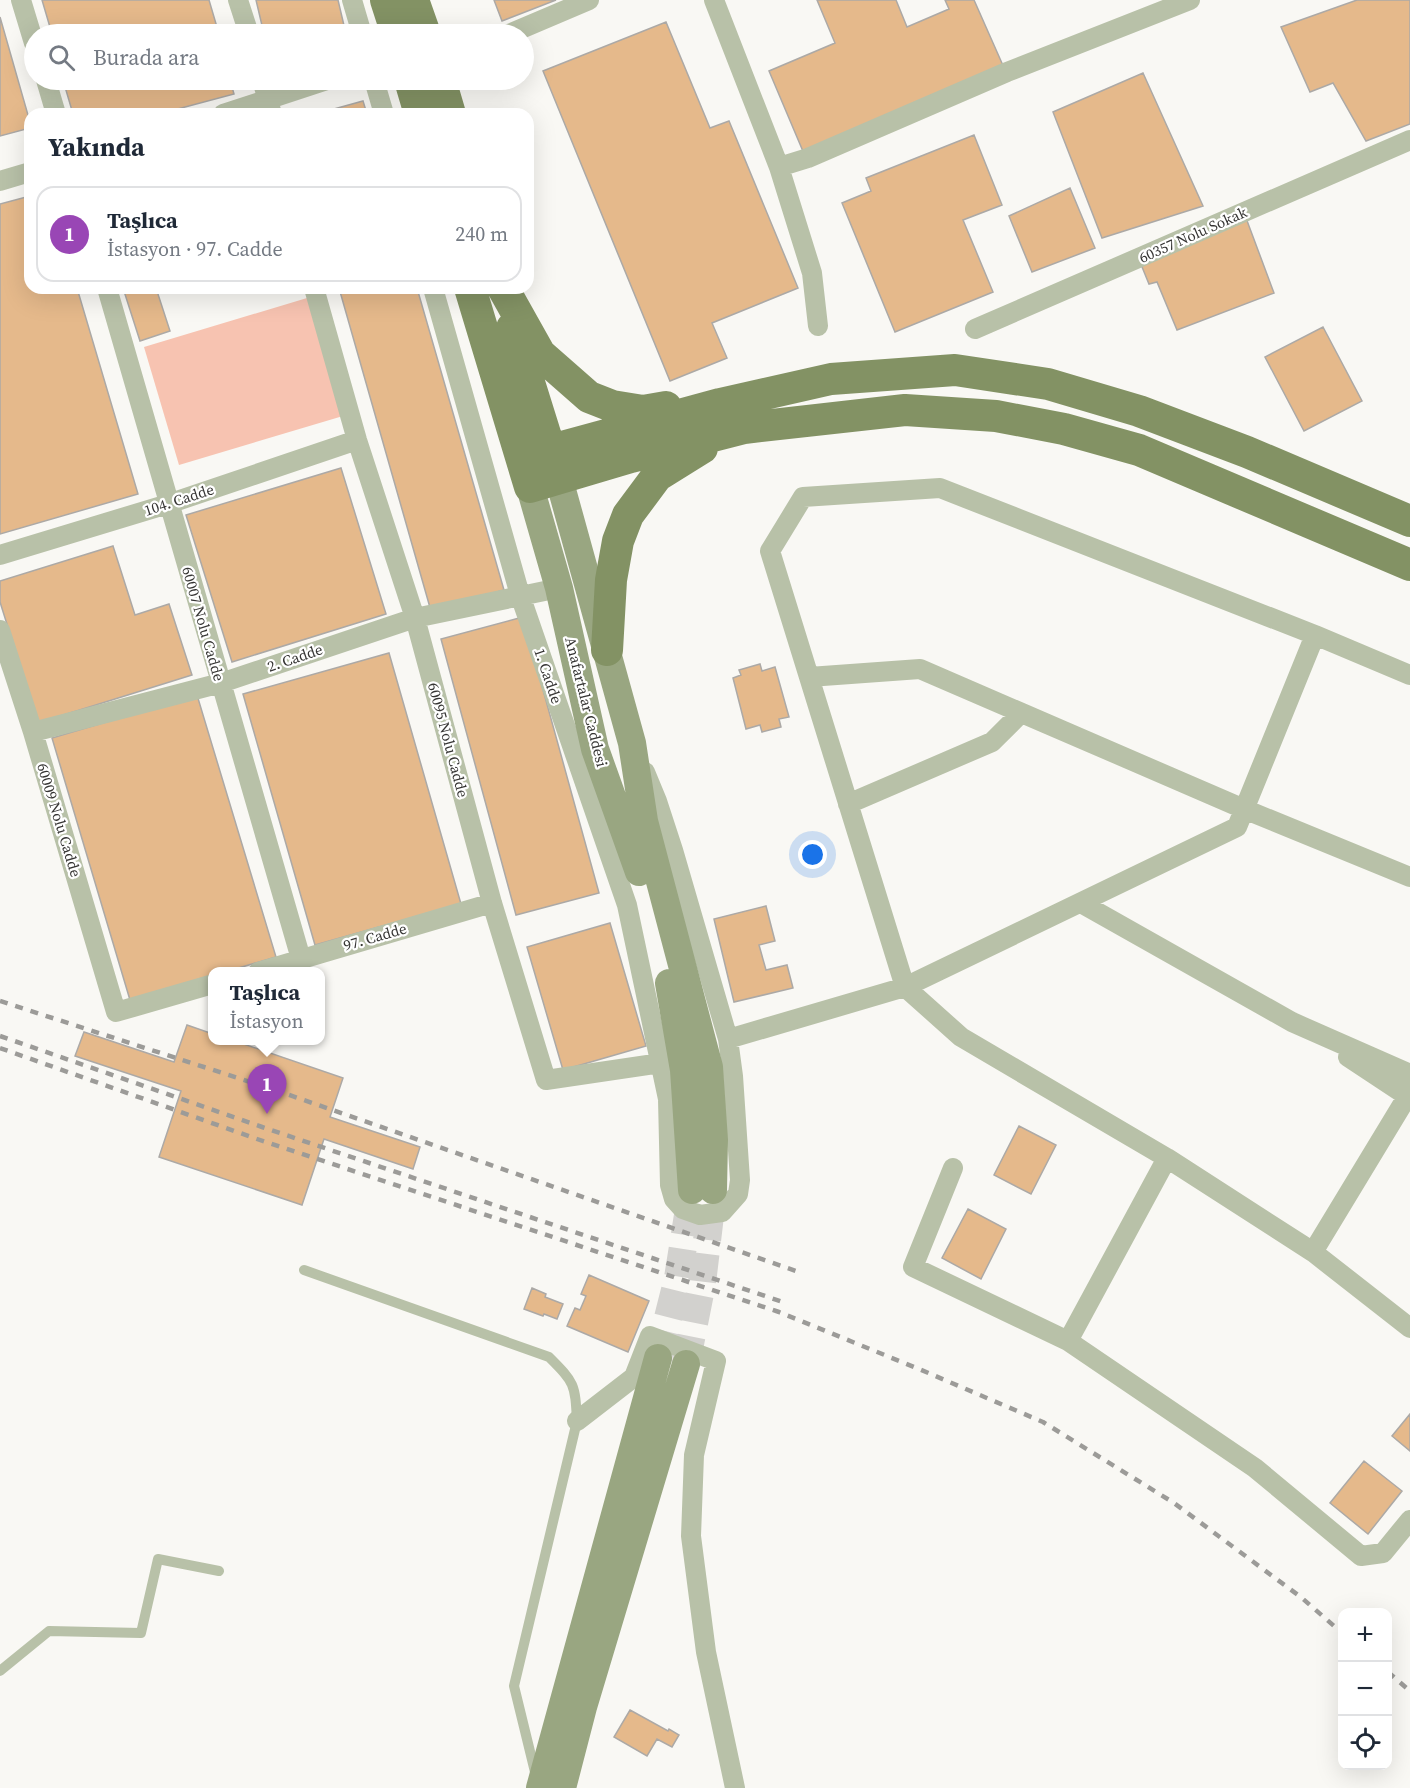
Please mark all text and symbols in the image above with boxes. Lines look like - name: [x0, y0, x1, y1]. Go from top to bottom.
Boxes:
- search box: [24, 24, 534, 90]
- icon: search: [45, 41, 78, 74]
- text: Burada ara: [93, 42, 199, 72]
- text: Yakında: [48, 129, 145, 165]
- street label: 60357 Nolu Sokak: [1135, 201, 1251, 268]
- text: Taşlıca: [107, 205, 178, 235]
- text: 1: [64, 220, 75, 248]
- text: 240 m: [455, 220, 508, 248]
- text: İstasyon · 97. Cadde: [107, 235, 283, 263]
- street label: 104. Cadde: [141, 478, 217, 521]
- street label: 60007 Nolu Cadde: [177, 564, 230, 684]
- street label: Anafartalar Caddesi: [560, 635, 613, 769]
- street label: 2. Cadde: [264, 638, 326, 677]
- street label: 1. Cadde: [529, 645, 568, 707]
- street label: 60095 Nolu Cadde: [423, 680, 474, 800]
- street label: 60009 Nolu Cadde: [32, 760, 87, 880]
- your location: [798, 840, 827, 869]
- street label: 97. Cadde: [341, 917, 409, 956]
- popup: [208, 967, 325, 1045]
- text: Taşlıca: [230, 977, 300, 1007]
- text: İstasyon: [230, 1007, 304, 1035]
- pin: 1: [248, 1064, 286, 1114]
- map controls: [1338, 1608, 1392, 1770]
- button: +: [1338, 1608, 1392, 1662]
- button: −: [1338, 1662, 1392, 1716]
- button: locate: [1338, 1716, 1392, 1770]

